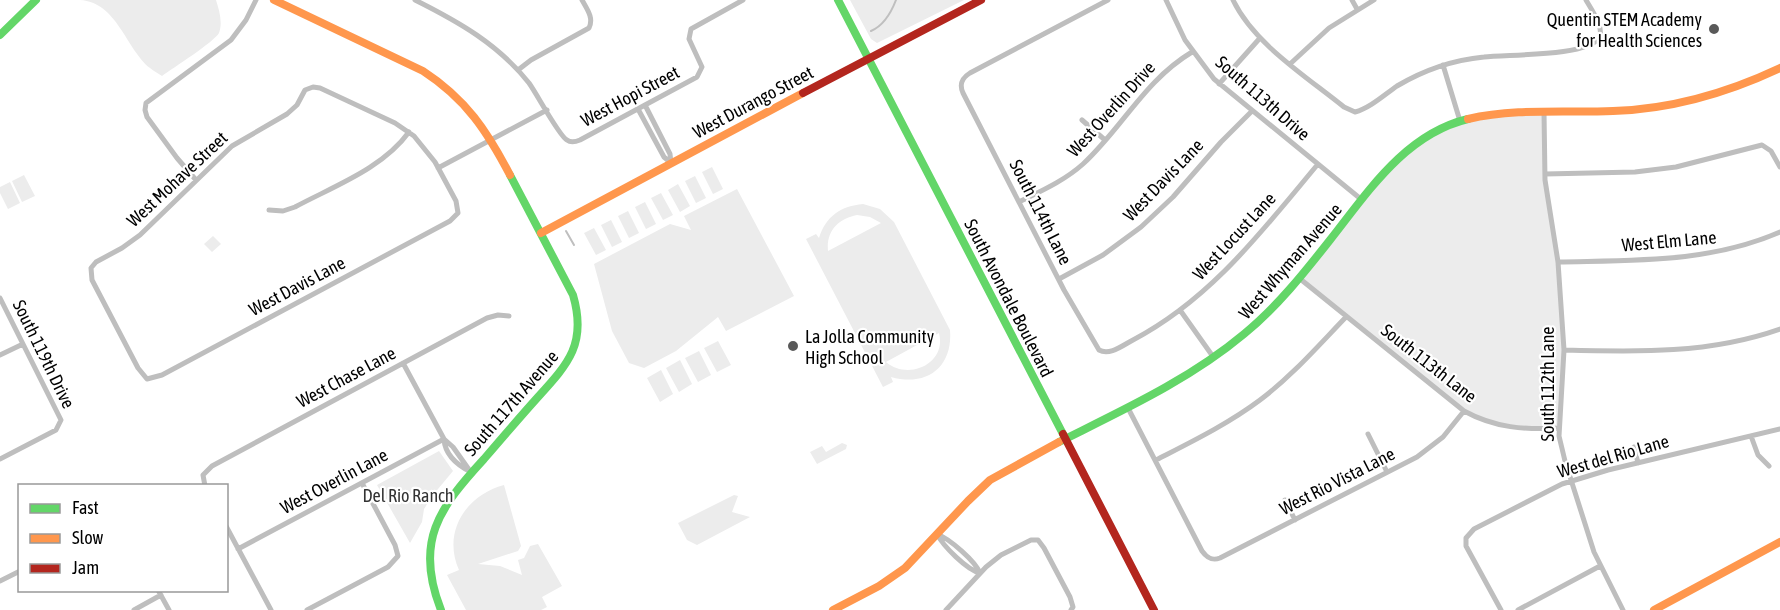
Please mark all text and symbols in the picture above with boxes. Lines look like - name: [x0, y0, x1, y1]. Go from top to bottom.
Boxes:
- place label: Quentin STEM Academy for Health Sciences: [1547, 9, 1702, 51]
- marker: Quentin STEM Academy for Health Sciences: [1707, 22, 1721, 36]
- street label: South 113th Drive: [1212, 51, 1314, 145]
- street label: West Overlin Drive: [1063, 57, 1159, 161]
- street label: West Hopi Street: [577, 61, 683, 131]
- street label: West Durango Street: [689, 61, 817, 143]
- street label: West Mohave Street: [122, 127, 232, 231]
- street label: West Davis Lane: [1119, 135, 1207, 225]
- street label: South 114th Lane: [1006, 156, 1076, 268]
- street label: West Locust Lane: [1188, 188, 1280, 284]
- street label: West Whyman Avenue: [1234, 199, 1346, 323]
- street label: South Avondale Boulevard: [960, 216, 1058, 380]
- street label: West Elm Lane: [1621, 226, 1717, 256]
- street label: West Davis Lane: [245, 252, 349, 320]
- street label: South 119th Drive: [9, 296, 79, 412]
- street label: South 113th Lane: [1377, 319, 1481, 407]
- place label: La Jolla Community High School: [805, 326, 934, 368]
- street label: South 112th Lane: [1537, 326, 1558, 442]
- marker: La Jolla Community High School: [786, 339, 800, 353]
- street label: West Chase Lane: [293, 342, 399, 412]
- street label: South 117th Avenue: [460, 346, 562, 460]
- street label: West del Rio Lane: [1555, 430, 1671, 482]
- street label: West Rio Vista Lane: [1276, 443, 1398, 519]
- street label: West Overlin Lane: [277, 444, 391, 518]
- legend: [18, 484, 228, 592]
- park label: Del Rio Ranch: [362, 485, 454, 506]
- text: Fast: [72, 497, 99, 518]
- text: Slow: [72, 527, 103, 548]
- text: Jam: [72, 557, 99, 578]

